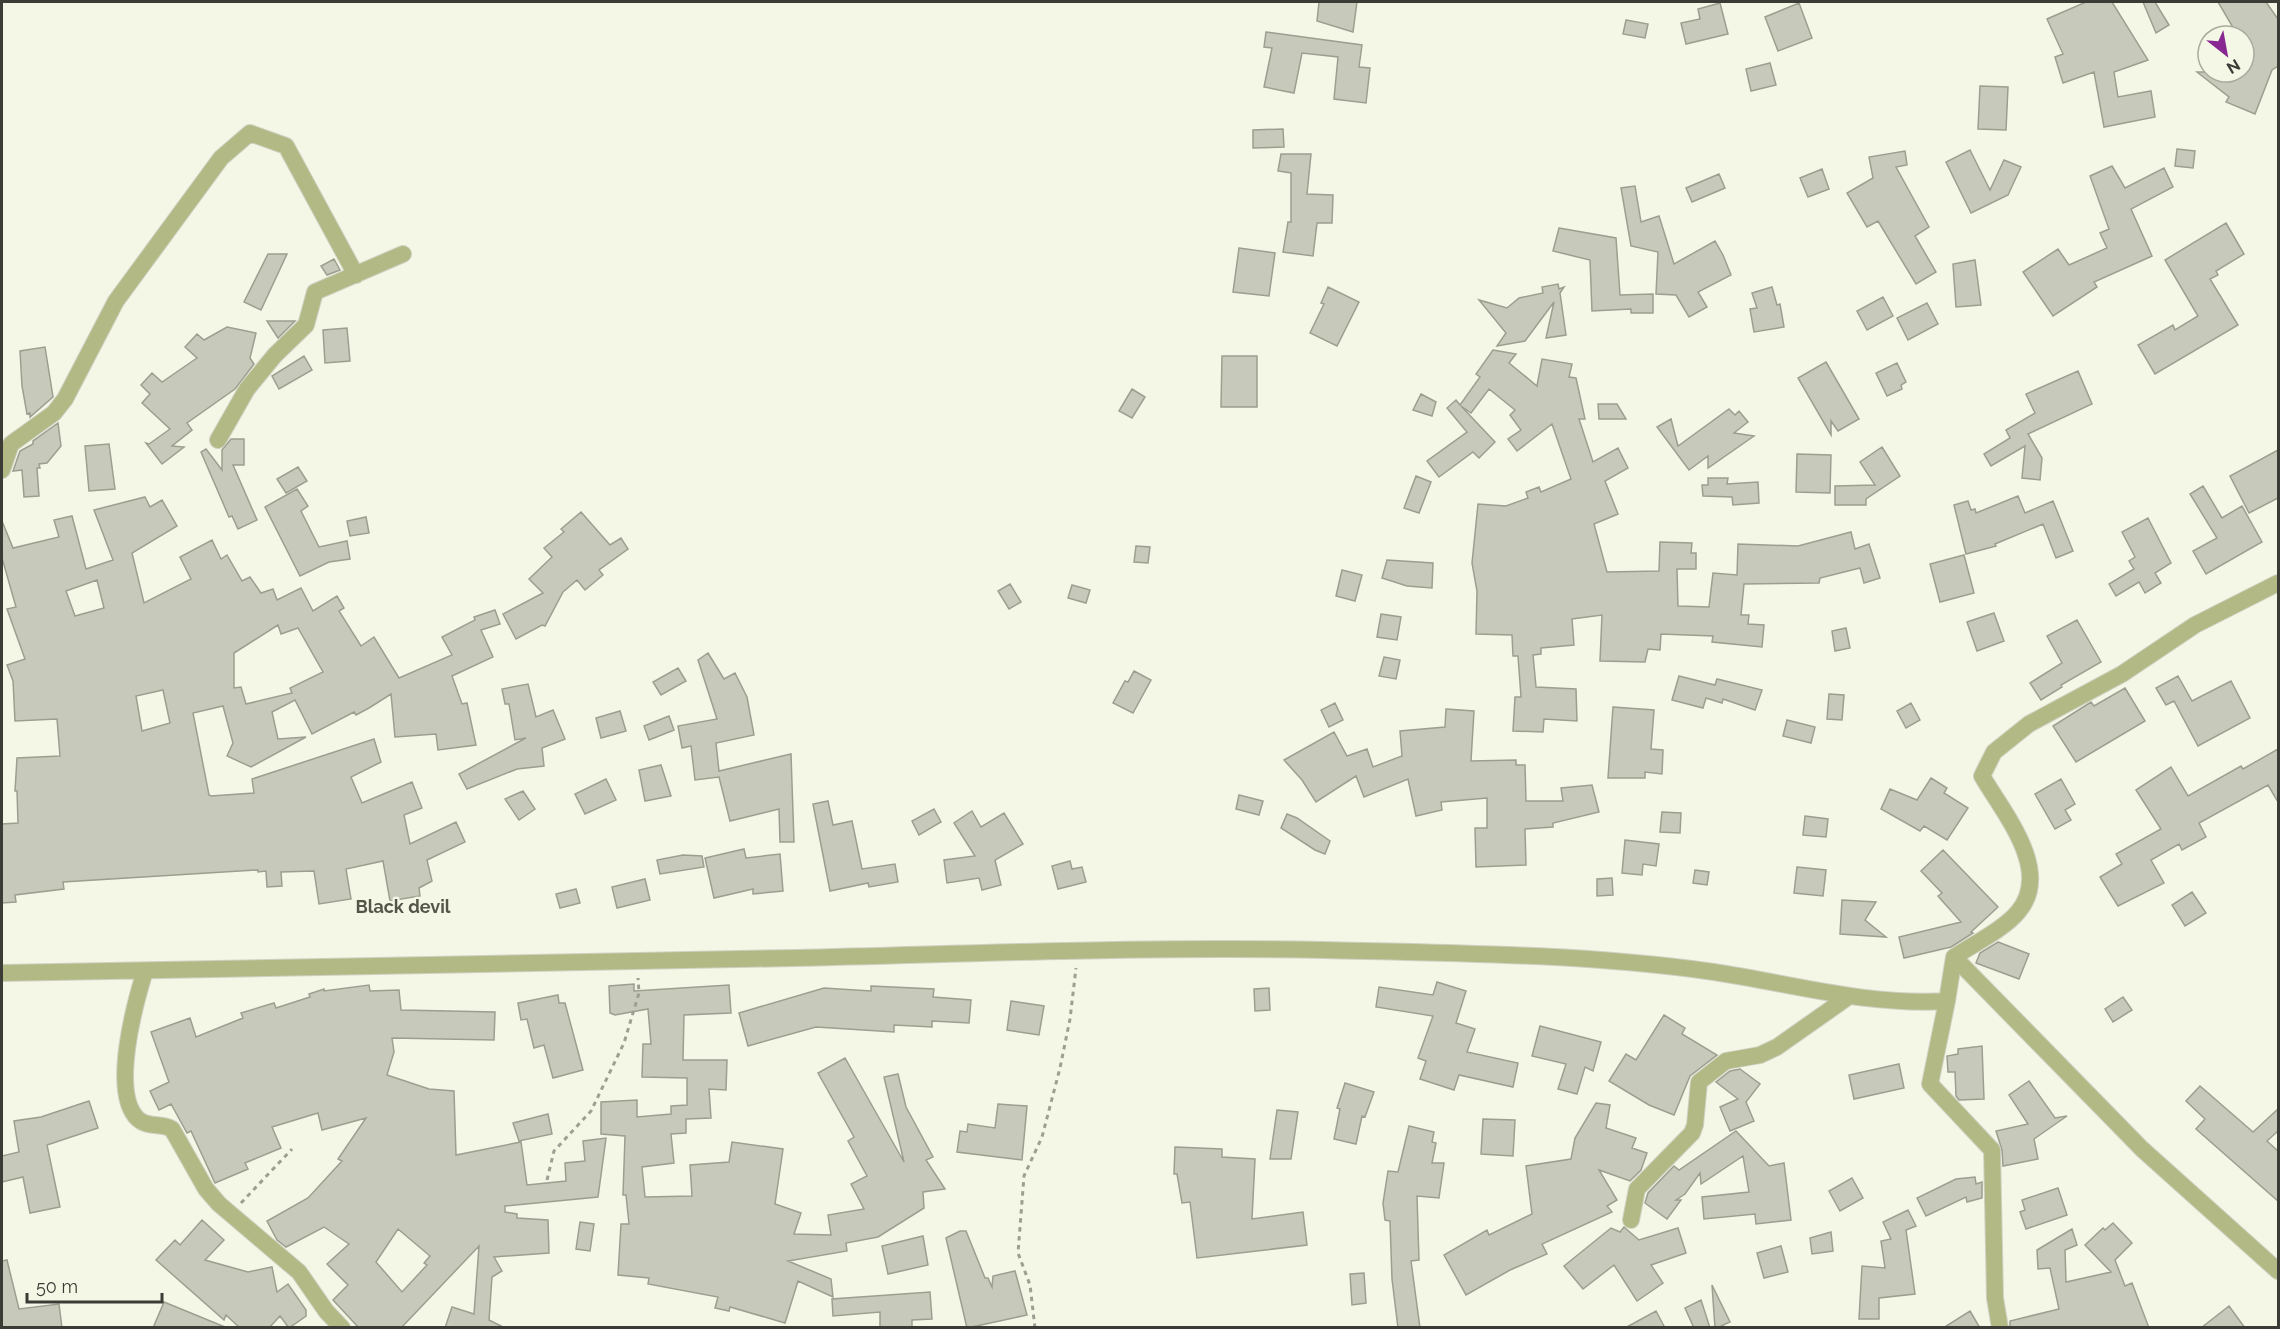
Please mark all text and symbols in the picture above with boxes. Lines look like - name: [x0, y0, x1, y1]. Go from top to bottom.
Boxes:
- north arrow: [2196, 24, 2256, 84]
- text: N: [2223, 55, 2244, 78]
- district label: Black devil: [355, 896, 451, 917]
- scale bar: [27, 1266, 162, 1304]
- text: 50 m: [36, 1276, 78, 1297]

